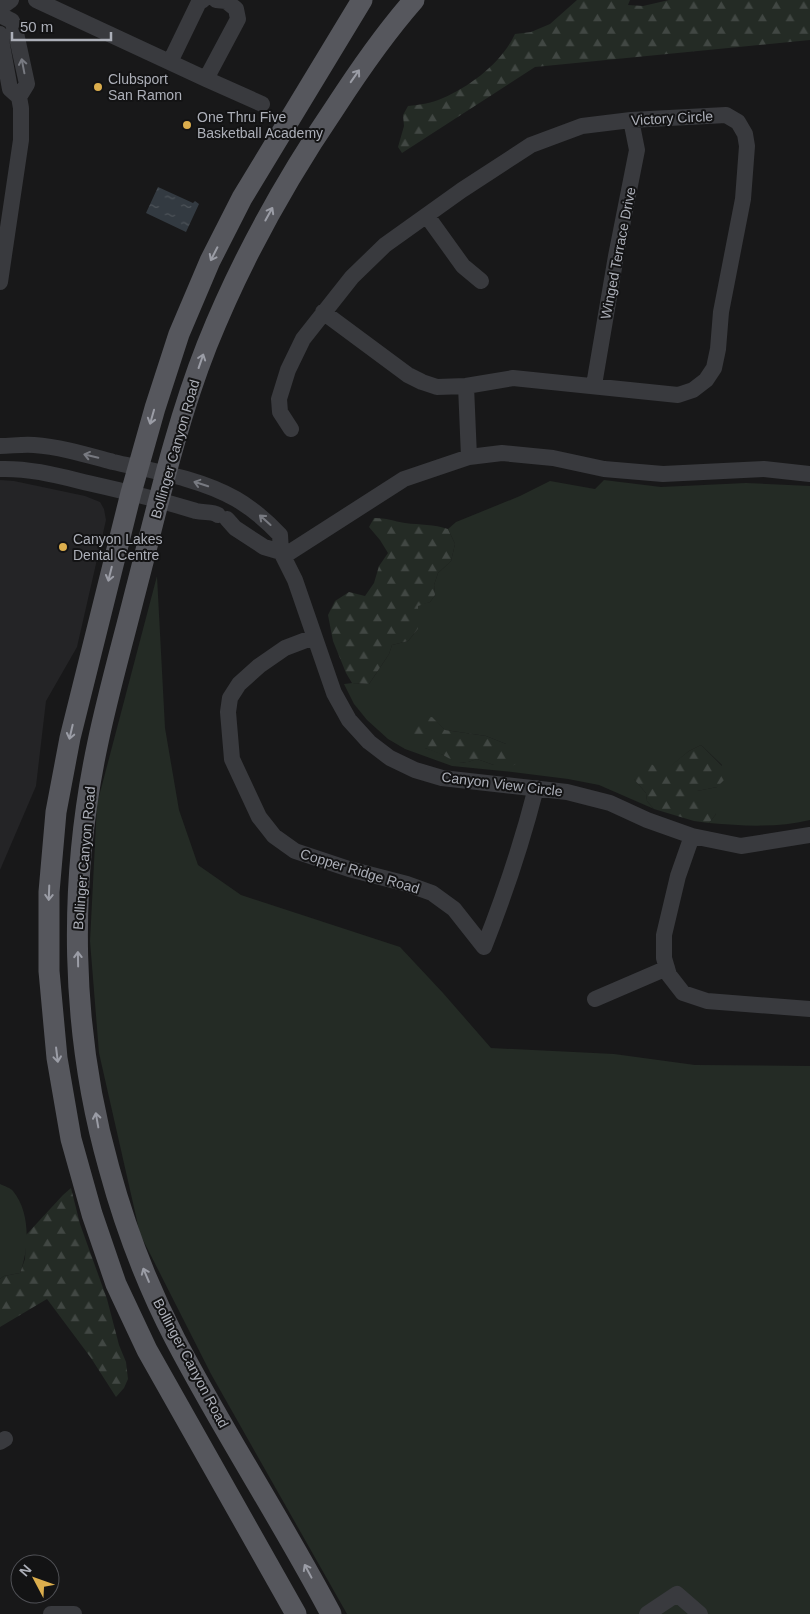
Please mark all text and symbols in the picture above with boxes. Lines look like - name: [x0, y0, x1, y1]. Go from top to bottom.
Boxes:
- scale bar: [12, 10, 111, 42]
- text: 50 m: [20, 18, 53, 35]
- one-way arrow: [18, 58, 27, 74]
- one-way arrow: [350, 69, 360, 83]
- place label: Clubsport San Ramon: [108, 71, 182, 103]
- marker: Clubsport San Ramon: [92, 81, 104, 93]
- street label: Victory Circle: [631, 108, 714, 128]
- place label: One Thru Five Basketball Academy: [197, 109, 323, 141]
- marker: One Thru Five Basketball Academy: [181, 119, 193, 131]
- street label: Winged Terrace Drive: [597, 185, 639, 320]
- one-way arrow: [264, 206, 274, 221]
- one-way arrow: [209, 246, 219, 261]
- one-way arrow: [197, 354, 207, 370]
- street label: Bollinger Canyon Road: [147, 378, 203, 520]
- one-way arrow: [147, 409, 157, 425]
- one-way arrow: [83, 451, 99, 460]
- one-way arrow: [193, 479, 209, 489]
- one-way arrow: [259, 514, 272, 526]
- place label: Canyon Lakes Dental Centre: [73, 531, 163, 563]
- marker: Canyon Lakes Dental Centre: [57, 541, 69, 553]
- one-way arrow: [105, 566, 114, 582]
- one-way arrow: [66, 723, 75, 739]
- street label: Canyon View Circle: [441, 769, 564, 799]
- street label: Bollinger Canyon Road: [70, 786, 98, 930]
- street label: Copper Ridge Road: [298, 845, 422, 897]
- one-way arrow: [45, 884, 54, 900]
- one-way arrow: [73, 952, 82, 968]
- one-way arrow: [52, 1046, 62, 1062]
- one-way arrow: [92, 1113, 102, 1129]
- one-way arrow: [140, 1268, 150, 1283]
- street label: Bollinger Canyon Road: [150, 1296, 232, 1430]
- north arrow: [10, 1554, 60, 1604]
- text: N: [16, 1561, 35, 1580]
- one-way arrow: [303, 1564, 312, 1579]

